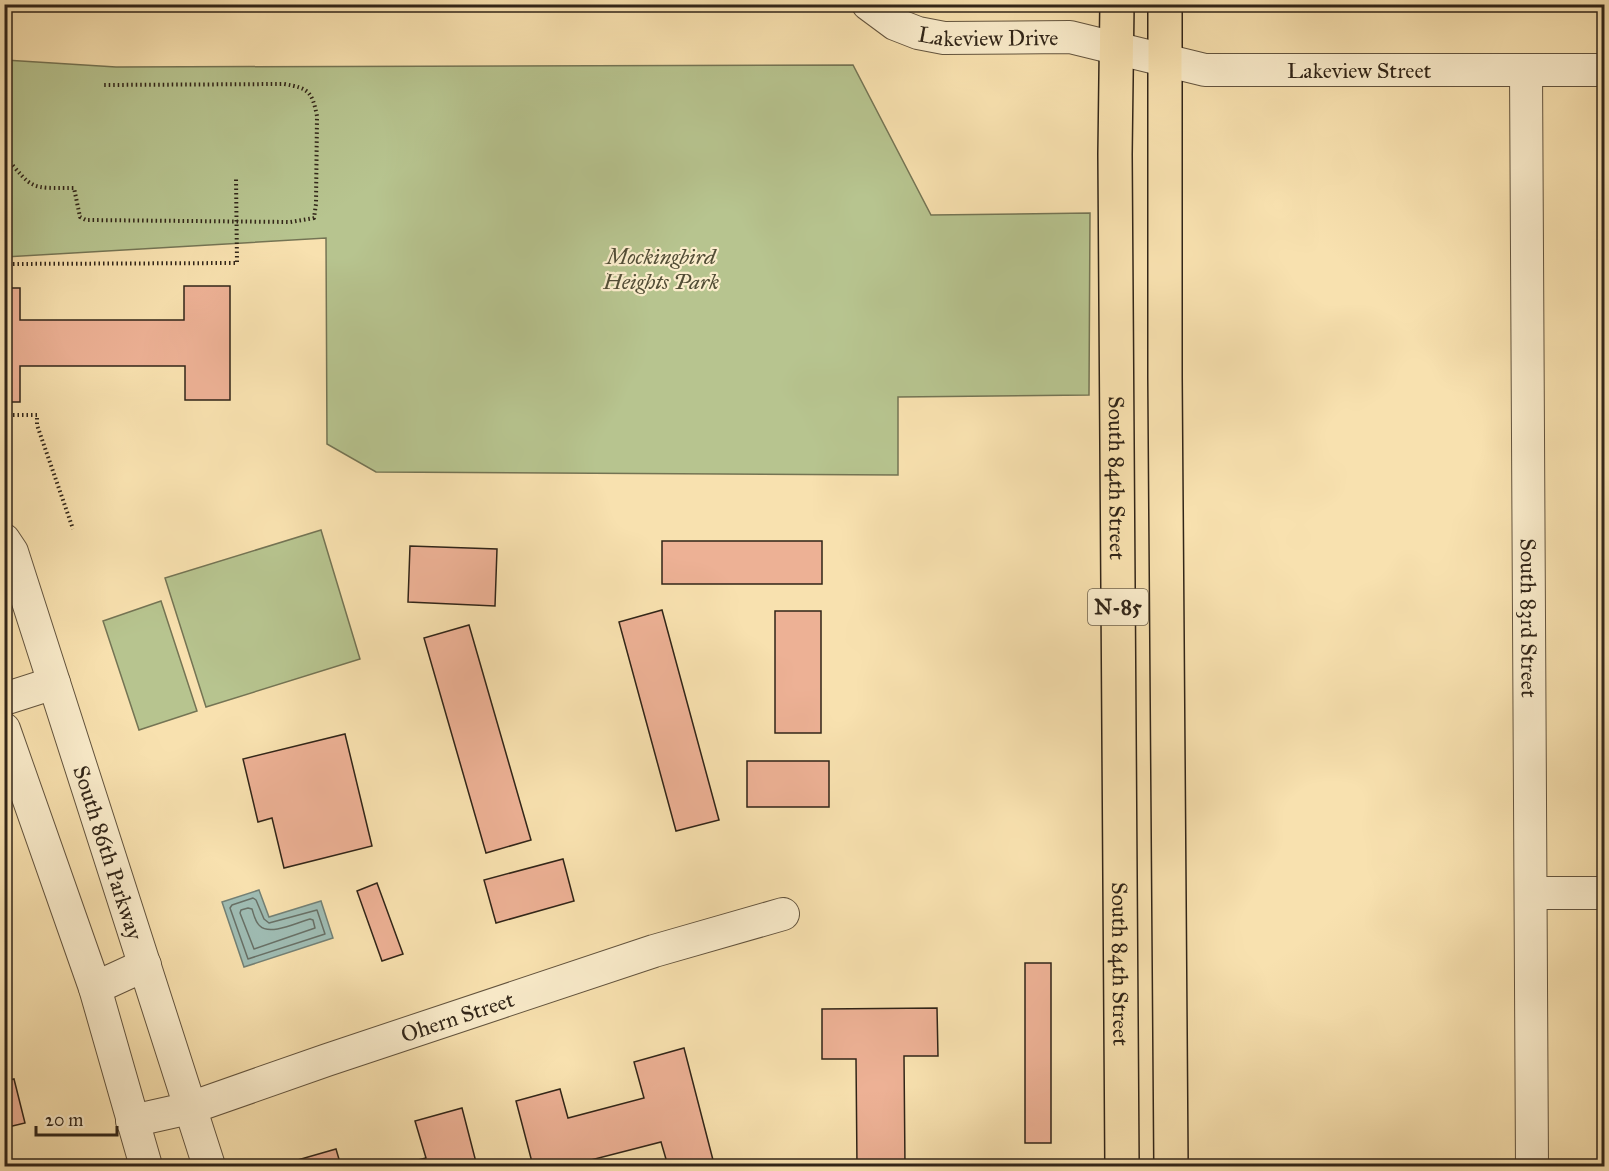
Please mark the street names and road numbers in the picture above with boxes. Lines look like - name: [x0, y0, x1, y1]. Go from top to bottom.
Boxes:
- street label: Lakeview Drive: [916, 20, 1059, 52]
- street label: Lakeview Street: [1287, 57, 1432, 84]
- street label: South 84th Street: [1103, 396, 1131, 560]
- street label: South 83rd Street: [1515, 538, 1542, 698]
- road number: N-85: [1088, 589, 1148, 625]
- street label: South 86th Parkway: [67, 762, 149, 944]
- street label: South 84th Street: [1106, 882, 1134, 1046]
- street label: Ohern Street: [397, 986, 518, 1048]

